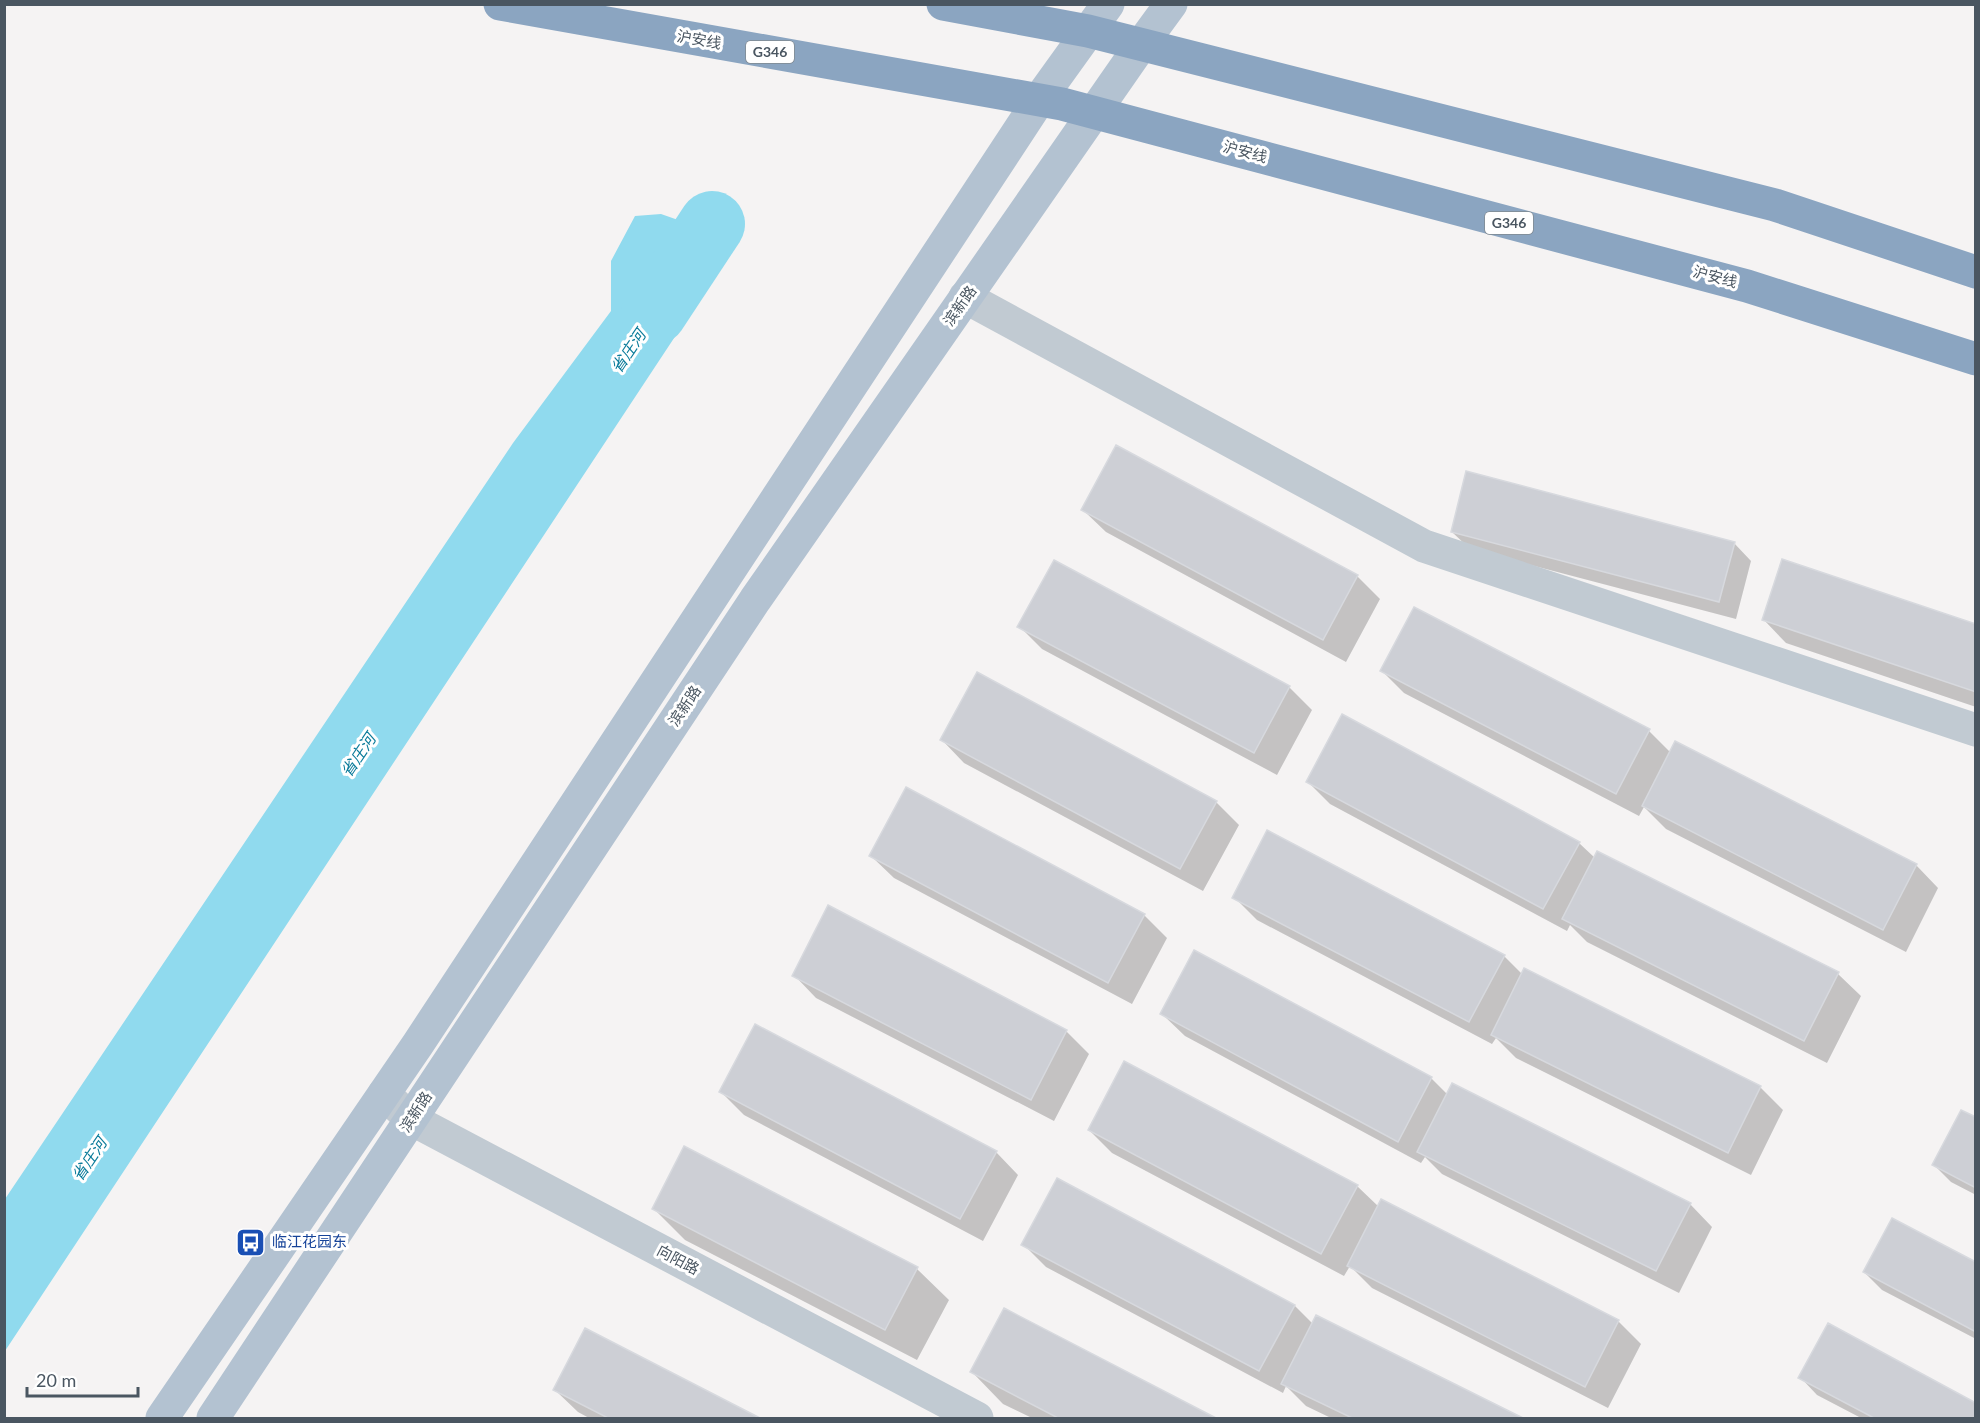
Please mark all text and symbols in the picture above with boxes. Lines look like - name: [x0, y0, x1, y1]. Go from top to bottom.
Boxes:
- street label: 沪安线: [675, 26, 723, 52]
- road number: G346: [746, 41, 794, 63]
- street label: 沪安线: [1221, 137, 1269, 166]
- road number: G346: [1485, 212, 1533, 234]
- street label: 沪安线: [1691, 262, 1739, 291]
- street label: 滨新路: [939, 282, 979, 329]
- water label: 省庄河: [606, 323, 651, 376]
- street label: 滨新路: [664, 682, 704, 729]
- water label: 省庄河: [336, 727, 381, 780]
- street label: 滨新路: [395, 1088, 435, 1135]
- water label: 省庄河: [67, 1131, 112, 1184]
- bus stop icon: 临江花园东: [235, 1226, 267, 1258]
- place label: 临江花园东: [272, 1232, 347, 1250]
- street label: 向阳路: [654, 1241, 703, 1278]
- scale bar: [27, 1360, 138, 1398]
- text: 20 m: [36, 1369, 76, 1391]

